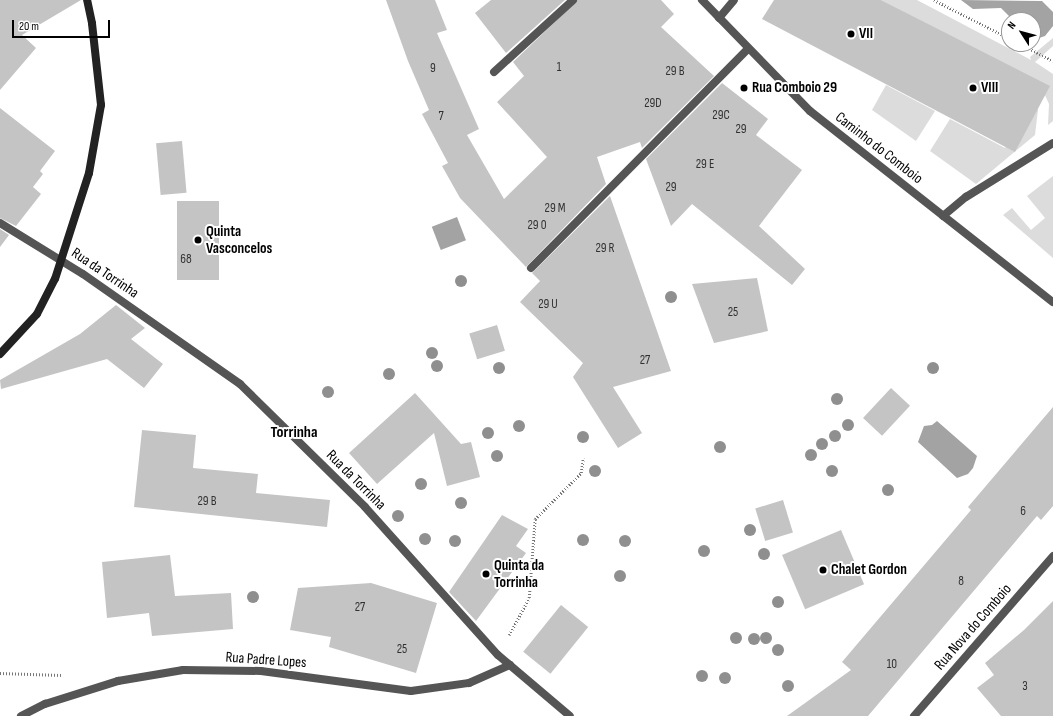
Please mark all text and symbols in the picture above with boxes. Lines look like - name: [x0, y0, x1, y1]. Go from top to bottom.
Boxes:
- scale bar: [14, 12, 112, 38]
- north arrow: [1001, 12, 1041, 52]
- text: 20 m: [19, 19, 39, 34]
- text: N: [1005, 19, 1019, 31]
- place label: VII: [859, 25, 873, 43]
- marker: VII: [846, 29, 856, 39]
- house number: 1: [557, 59, 561, 75]
- house number: 9: [430, 60, 436, 76]
- house number: 29 B: [666, 63, 684, 79]
- place label: Rua Comboio 29: [752, 79, 837, 97]
- place label: VIII: [981, 79, 998, 97]
- marker: Rua Comboio 29: [739, 83, 749, 93]
- marker: VIII: [968, 83, 978, 93]
- house number: 29D: [644, 95, 662, 111]
- house number: 29C: [712, 107, 730, 123]
- house number: 7: [438, 108, 444, 124]
- street label: Caminho do Comboio: [832, 108, 926, 188]
- house number: 29: [735, 121, 747, 137]
- house number: 29 E: [696, 156, 714, 172]
- house number: 29: [665, 179, 677, 195]
- house number: 29 M: [545, 200, 565, 216]
- house number: 29 0: [528, 217, 546, 233]
- place label: Quinta Vasconcelos: [206, 222, 272, 257]
- marker: Quinta Vasconcelos: [193, 235, 203, 245]
- house number: 29 R: [595, 240, 615, 256]
- street label: Rua da Torrinha: [68, 244, 142, 302]
- house number: 68: [180, 251, 192, 267]
- house number: 29 U: [538, 296, 558, 312]
- house number: 25: [728, 304, 738, 320]
- house number: 27: [640, 352, 650, 368]
- district label: Torrinha: [271, 423, 317, 443]
- street label: Rua da Torrinha: [322, 446, 390, 514]
- house number: 29 B: [198, 493, 216, 509]
- house number: 6: [1020, 503, 1026, 519]
- place label: Quinta da Torrinha: [494, 556, 544, 591]
- place label: Chalet Gordon: [831, 561, 907, 579]
- marker: Chalet Gordon: [818, 565, 828, 575]
- marker: Quinta da Torrinha: [481, 569, 491, 579]
- house number: 8: [958, 573, 964, 589]
- street label: Rua Nova do Comboio: [931, 580, 1015, 674]
- house number: 27: [355, 599, 365, 615]
- house number: 25: [397, 641, 407, 657]
- street label: Rua Padre Lopes: [225, 648, 307, 672]
- house number: 10: [887, 656, 897, 672]
- house number: 3: [1022, 678, 1028, 694]

